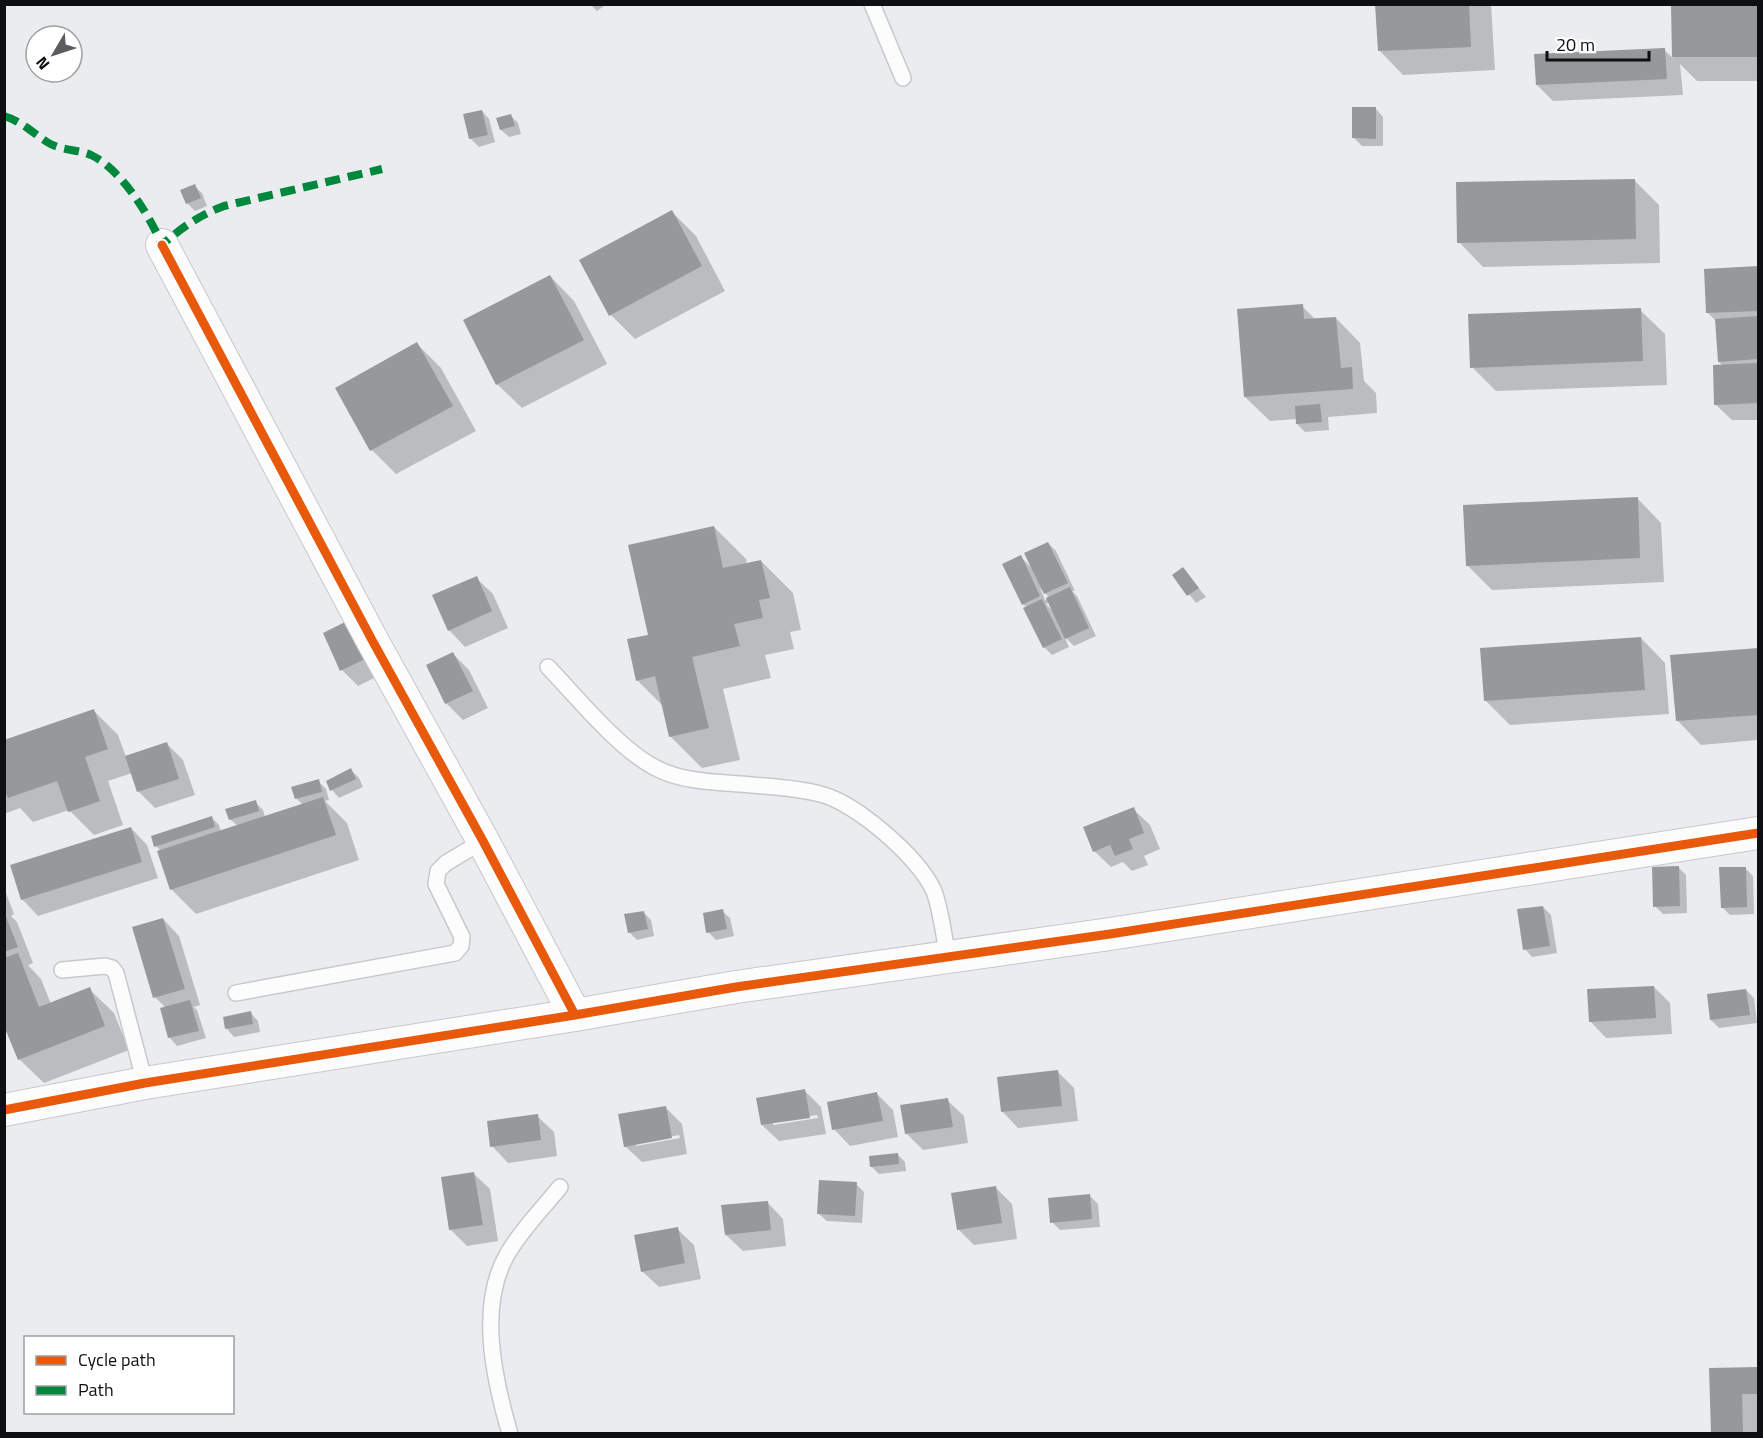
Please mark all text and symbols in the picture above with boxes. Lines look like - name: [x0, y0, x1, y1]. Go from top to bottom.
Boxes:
- north arrow: [24, 24, 84, 84]
- scale bar: [1547, 24, 1649, 62]
- text: 20 m: [1556, 31, 1595, 58]
- text: N: [30, 52, 55, 75]
- legend: [24, 1336, 234, 1414]
- text: Cycle path: [78, 1346, 156, 1373]
- text: Path: [78, 1376, 114, 1403]

